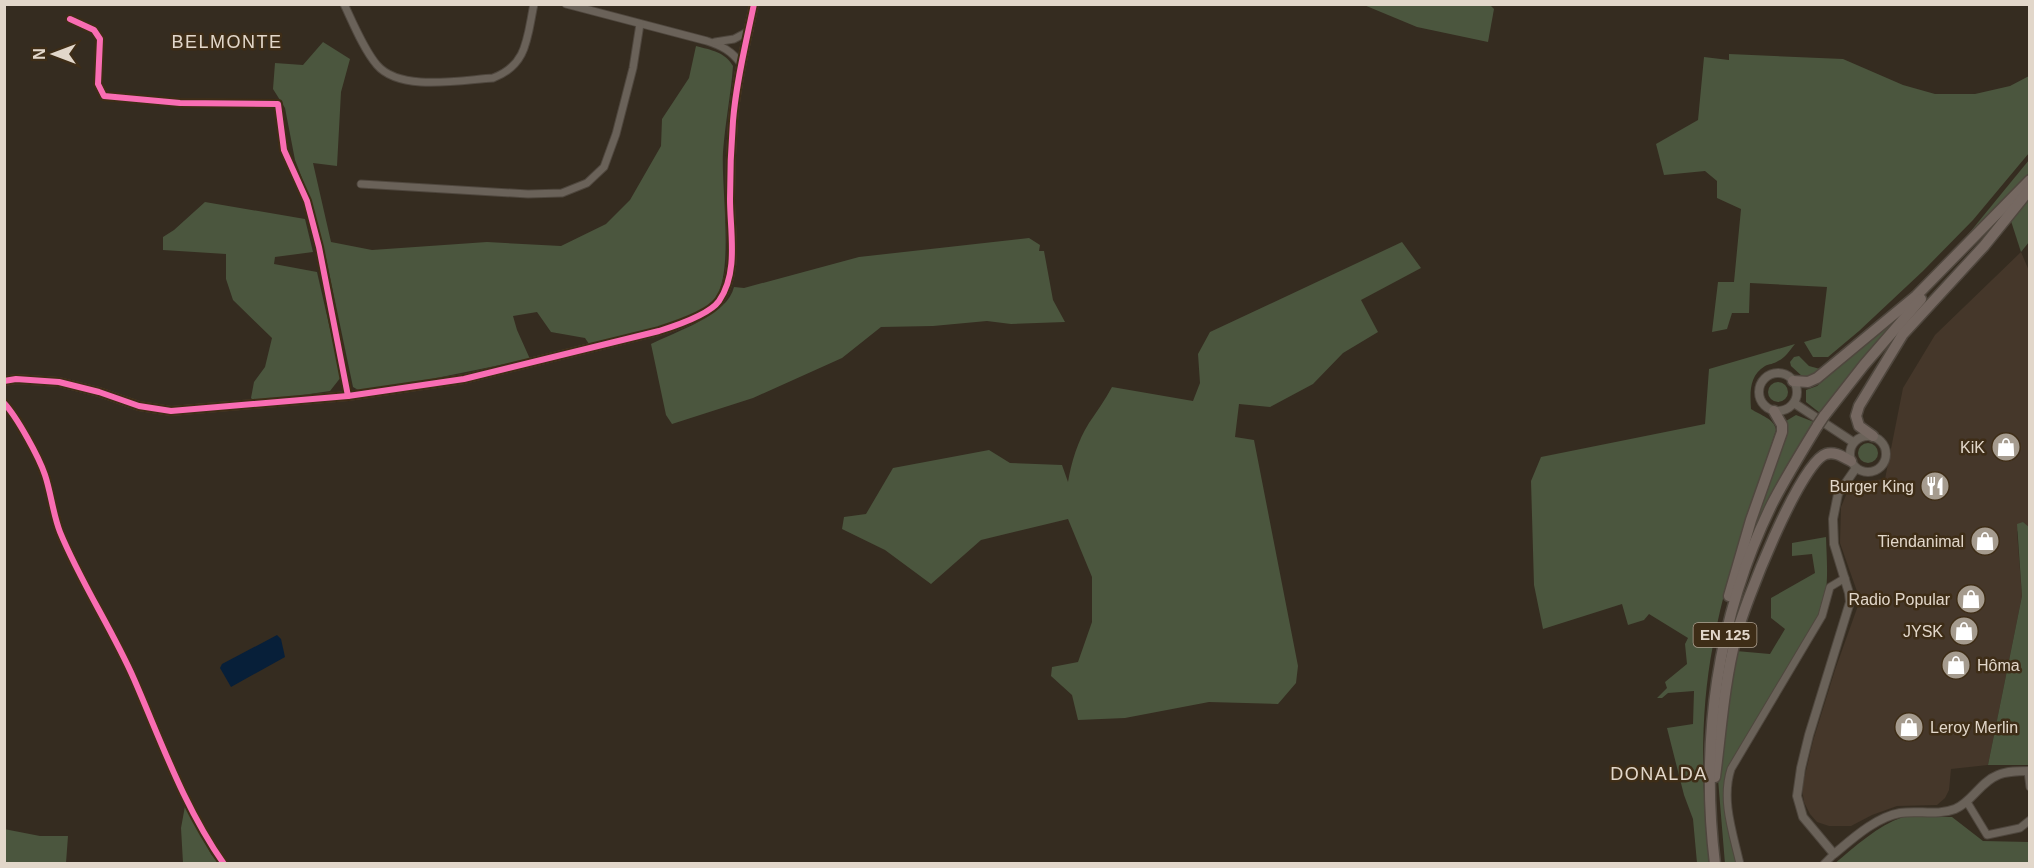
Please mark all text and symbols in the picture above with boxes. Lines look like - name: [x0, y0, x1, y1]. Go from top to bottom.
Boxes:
- north arrow: [24, 24, 84, 84]
- district label: BELMONTE: [171, 32, 283, 52]
- text: N: [31, 48, 48, 60]
- shop icon: KiK: [1990, 431, 2022, 463]
- place label: KiK: [1960, 439, 1985, 456]
- restaurant icon: Burger King: [1919, 470, 1951, 502]
- place label: Burger King: [1830, 478, 1914, 495]
- shop icon: Tiendanimal: [1969, 525, 2001, 557]
- place label: Tiendanimal: [1877, 533, 1964, 550]
- shop icon: Radio Popular: [1955, 583, 1987, 615]
- place label: Radio Popular: [1849, 591, 1951, 608]
- shop icon: JYSK: [1948, 615, 1980, 647]
- road number: EN 125: [1694, 623, 1756, 647]
- place label: JYSK: [1903, 623, 1943, 640]
- shop icon: Hôma: [1940, 649, 1972, 681]
- place label: Hôma: [1977, 657, 2020, 674]
- shop icon: Leroy Merlin: [1893, 711, 1925, 743]
- place label: Leroy Merlin: [1930, 719, 2018, 736]
- district label: DONALDA: [1610, 764, 1708, 784]

